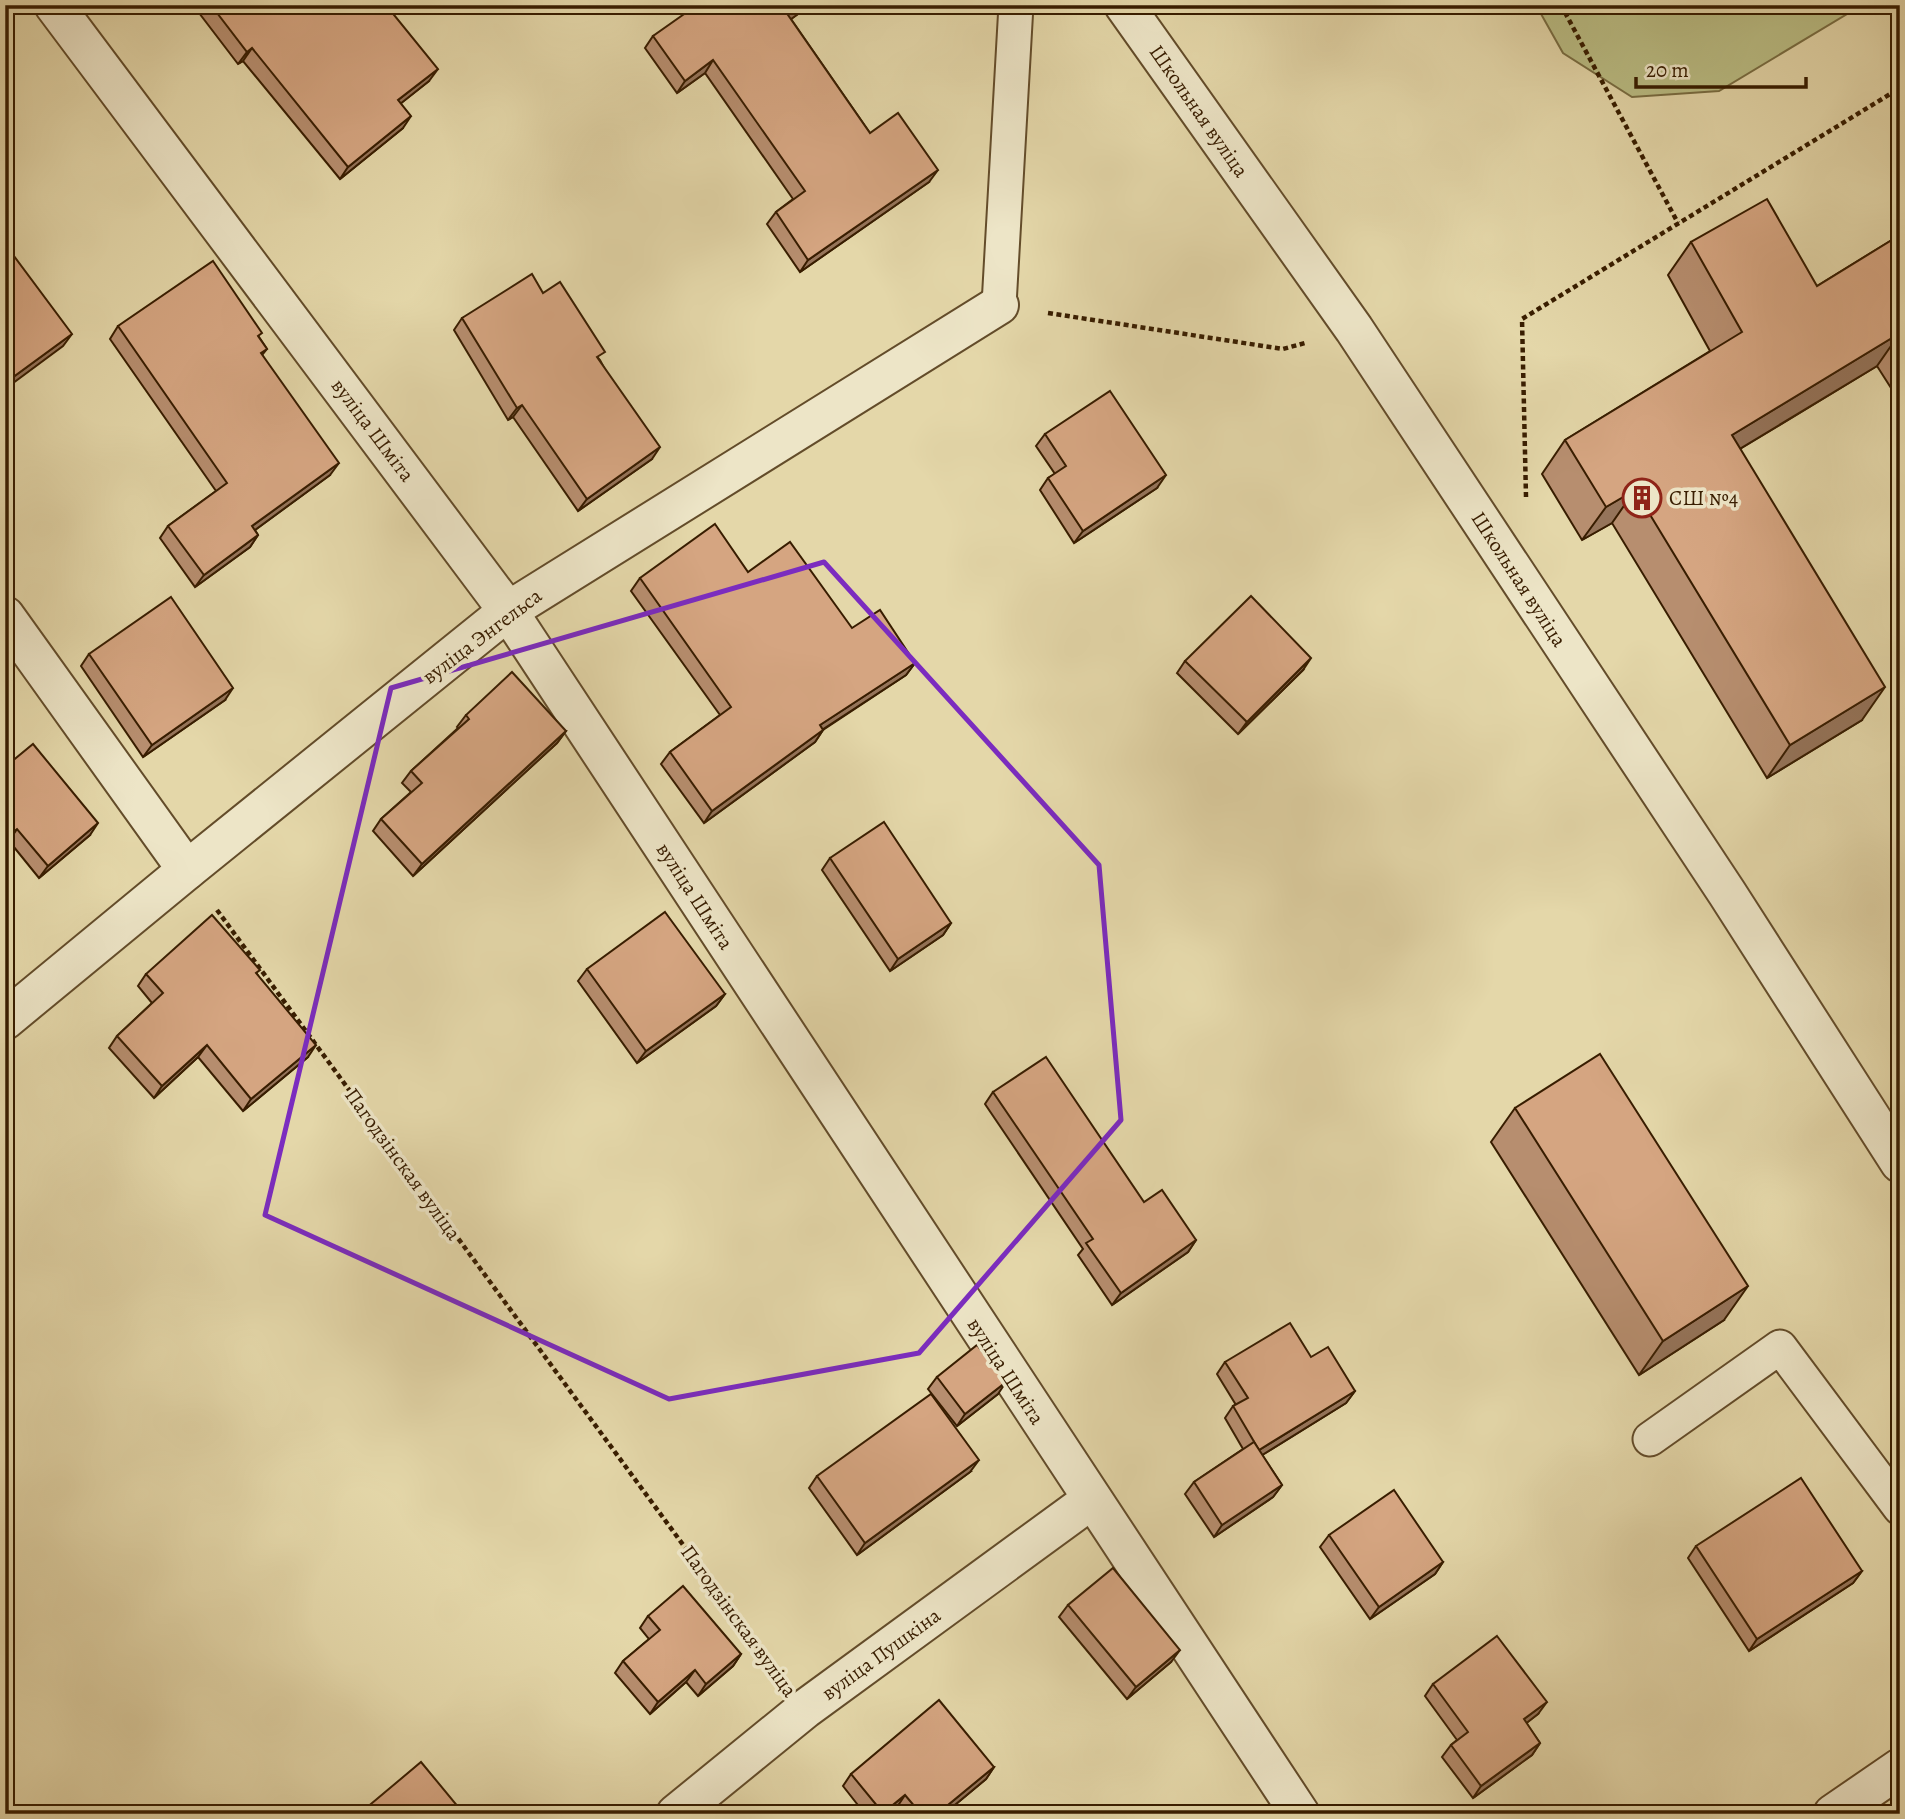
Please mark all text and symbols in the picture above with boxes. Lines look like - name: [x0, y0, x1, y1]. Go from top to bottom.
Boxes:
- street label: Школьная вуліца: [1143, 39, 1255, 183]
- scale bar: [1636, 46, 1805, 90]
- text: 20 m: [1646, 56, 1689, 84]
- street label: вуліца Шміта: [325, 373, 421, 488]
- building icon: СШ №4: [1621, 477, 1663, 519]
- place label: СШ №4: [1669, 484, 1738, 512]
- street label: Школьная вуліца: [1465, 506, 1573, 652]
- street label: вуліца Энгельса: [416, 582, 548, 690]
- street label: вуліца Шміта: [650, 837, 740, 955]
- street label: Пагодзінская вуліца: [338, 1082, 468, 1246]
- street label: вуліца Шміта: [961, 1312, 1051, 1430]
- street label: Пагодзінская вуліца: [674, 1539, 804, 1703]
- street label: вуліца Пушкіна: [816, 1601, 947, 1707]

